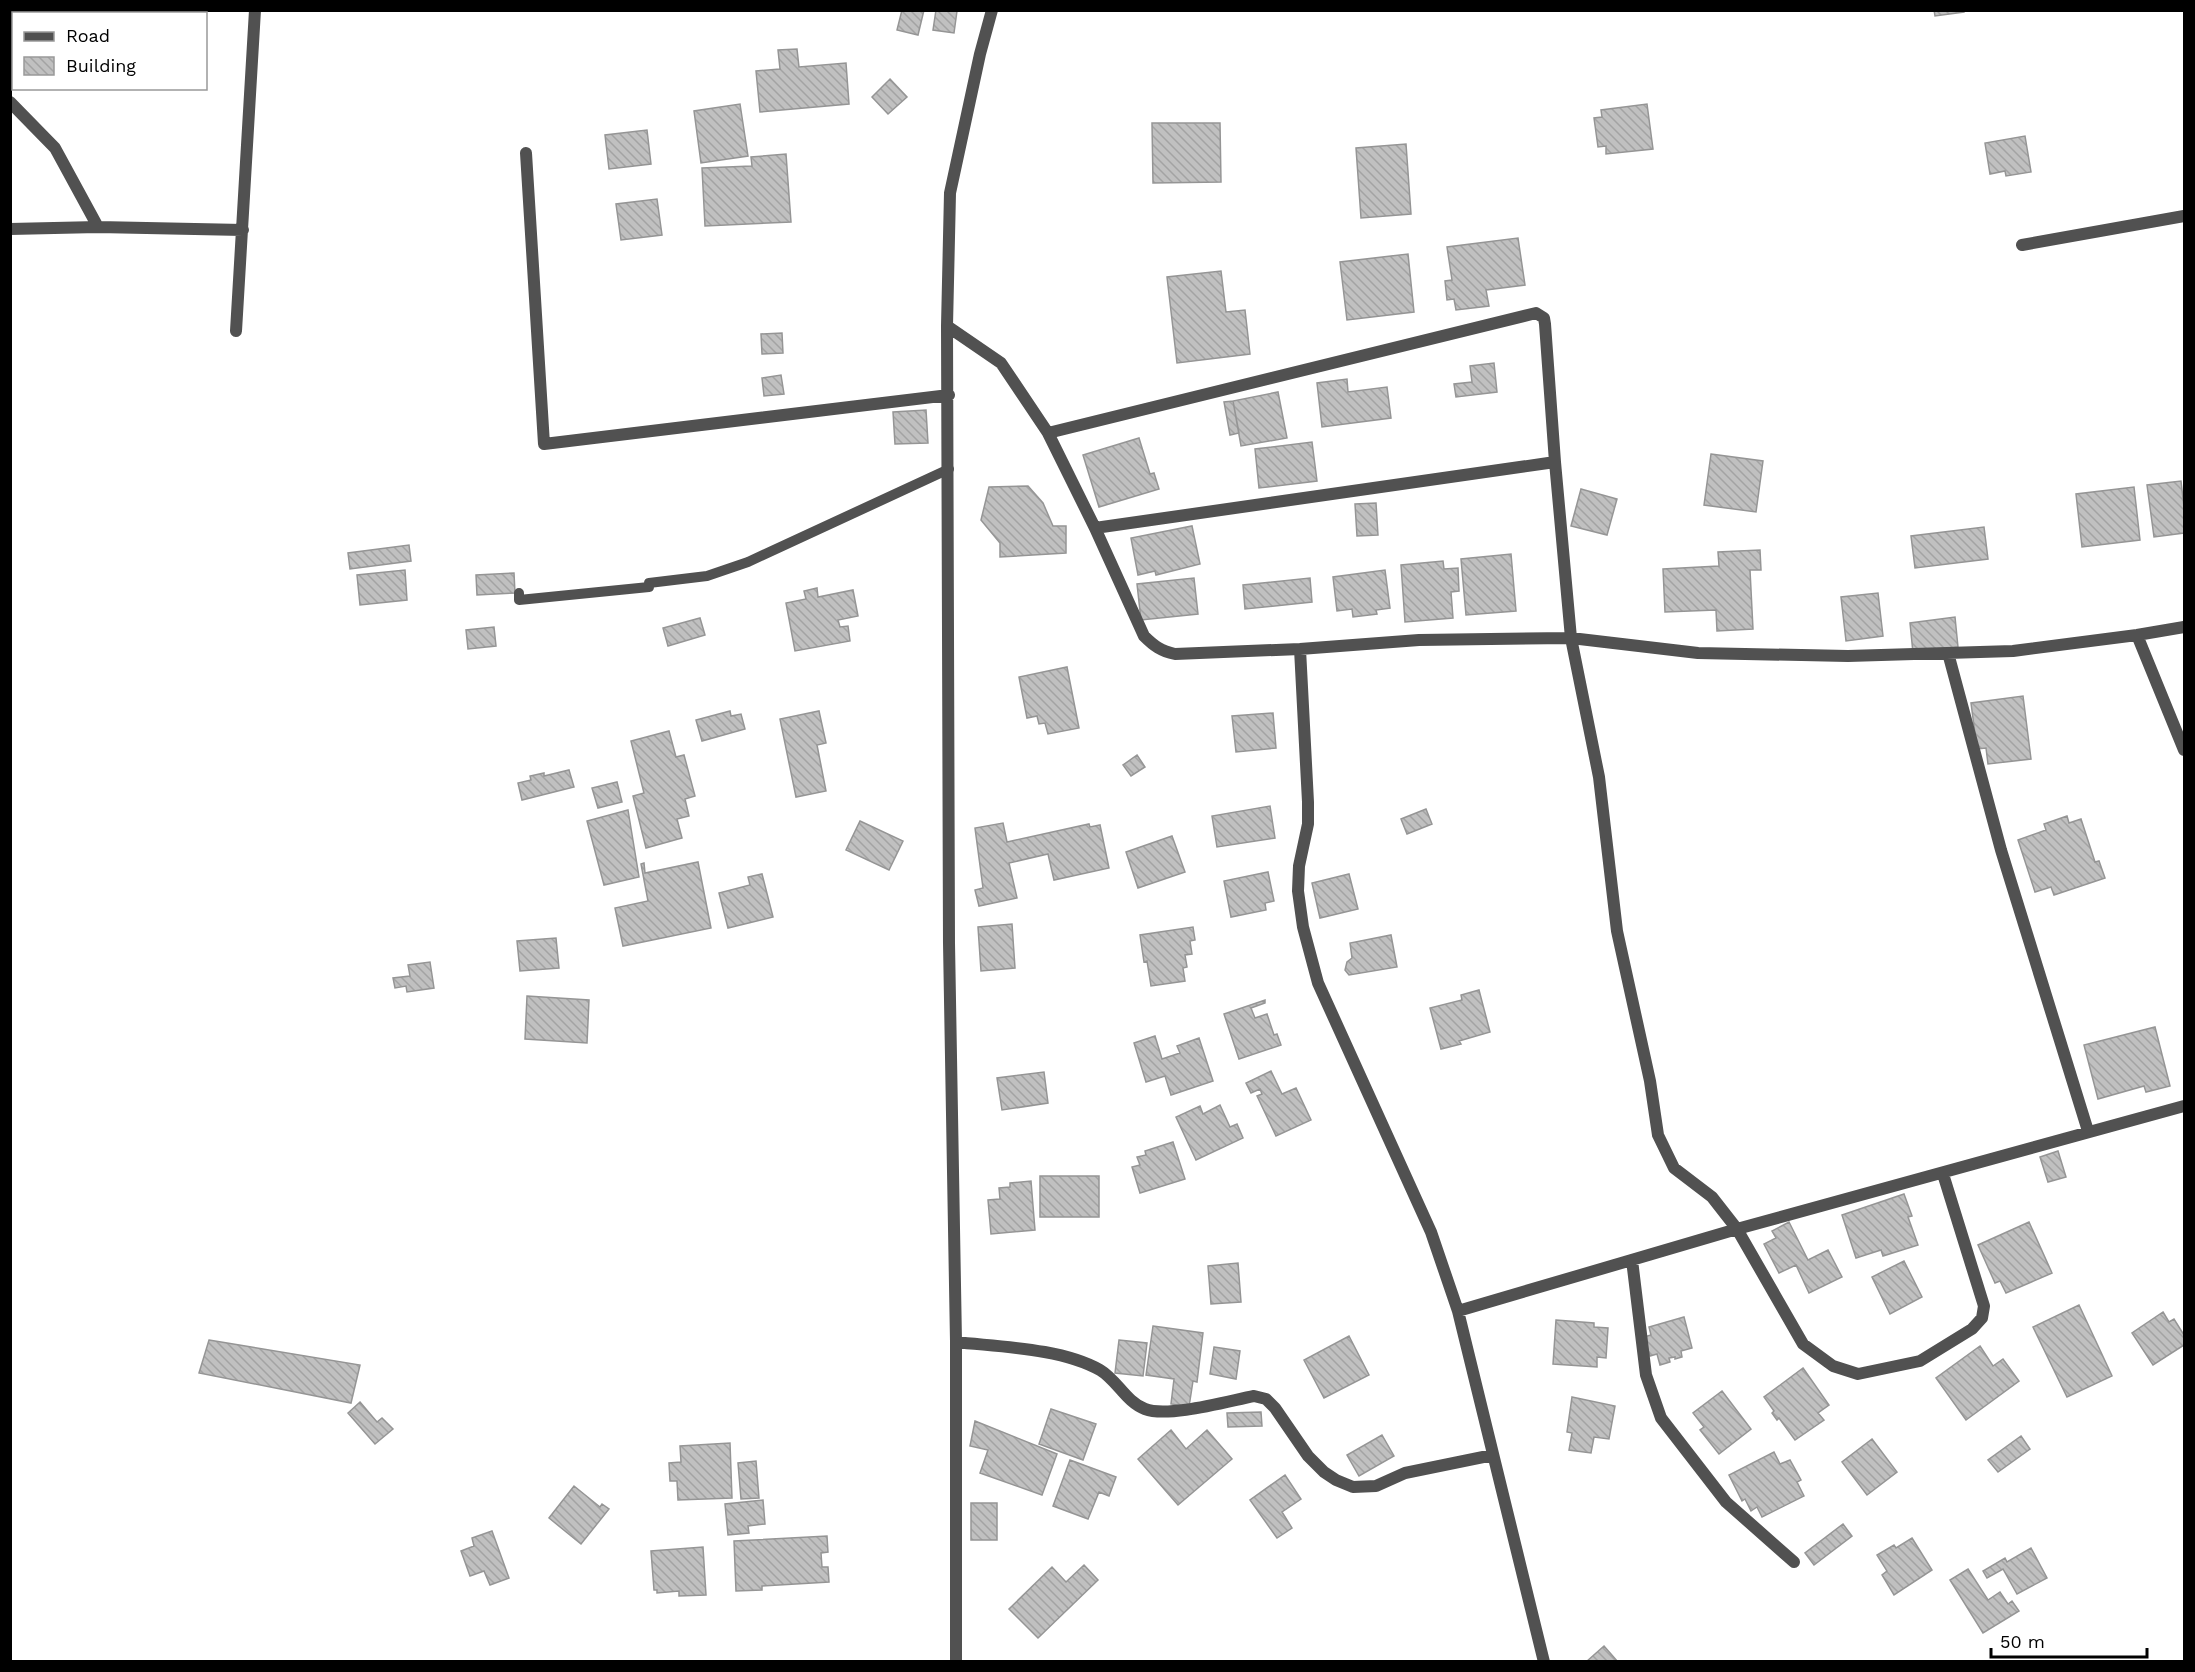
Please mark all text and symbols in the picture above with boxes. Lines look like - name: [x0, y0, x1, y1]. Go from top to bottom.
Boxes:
- legend: [12, 12, 207, 90]
- text: Road: [66, 25, 110, 46]
- text: Building: [66, 55, 136, 76]
- scale bar: [1991, 1621, 2147, 1659]
- text: 50 m: [2000, 1631, 2045, 1652]

